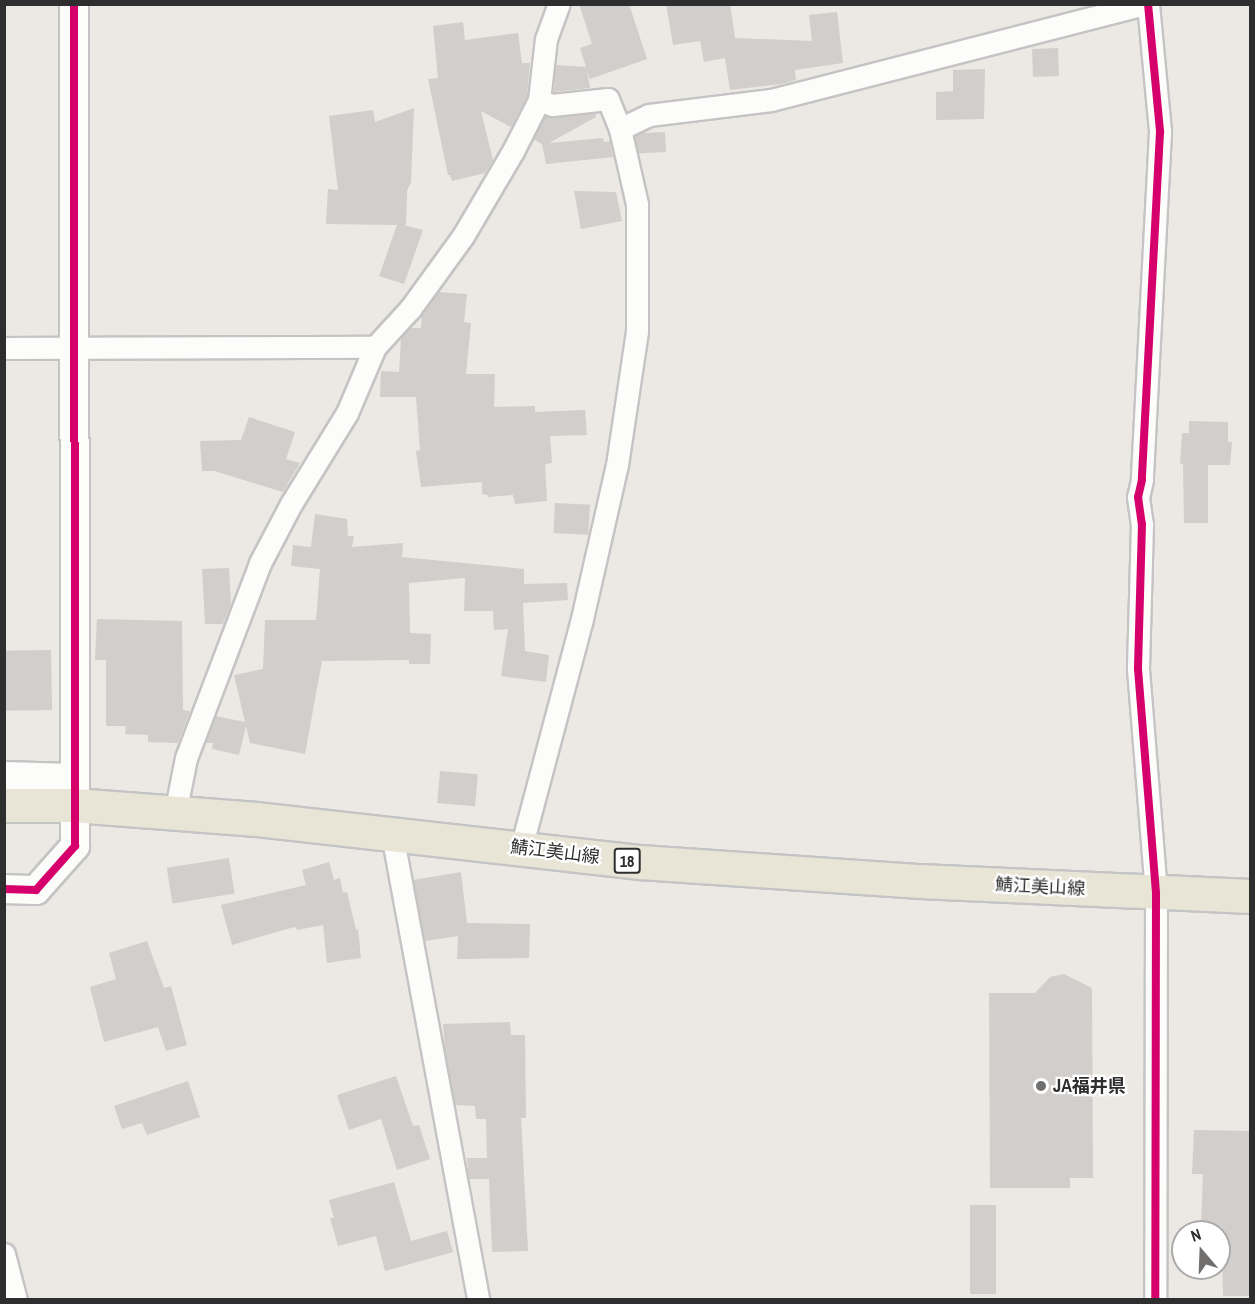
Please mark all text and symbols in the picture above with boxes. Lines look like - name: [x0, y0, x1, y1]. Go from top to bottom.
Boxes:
- street label: 鯖江美山線: [509, 836, 601, 868]
- road number: 18: [614, 848, 640, 874]
- street label: 鯖江美山線: [994, 874, 1086, 900]
- place label: JA福井県: [1053, 1075, 1126, 1097]
- marker: JA福井県: [1034, 1079, 1048, 1093]
- north arrow: [1171, 1220, 1231, 1280]
- text: N: [1188, 1223, 1204, 1247]

